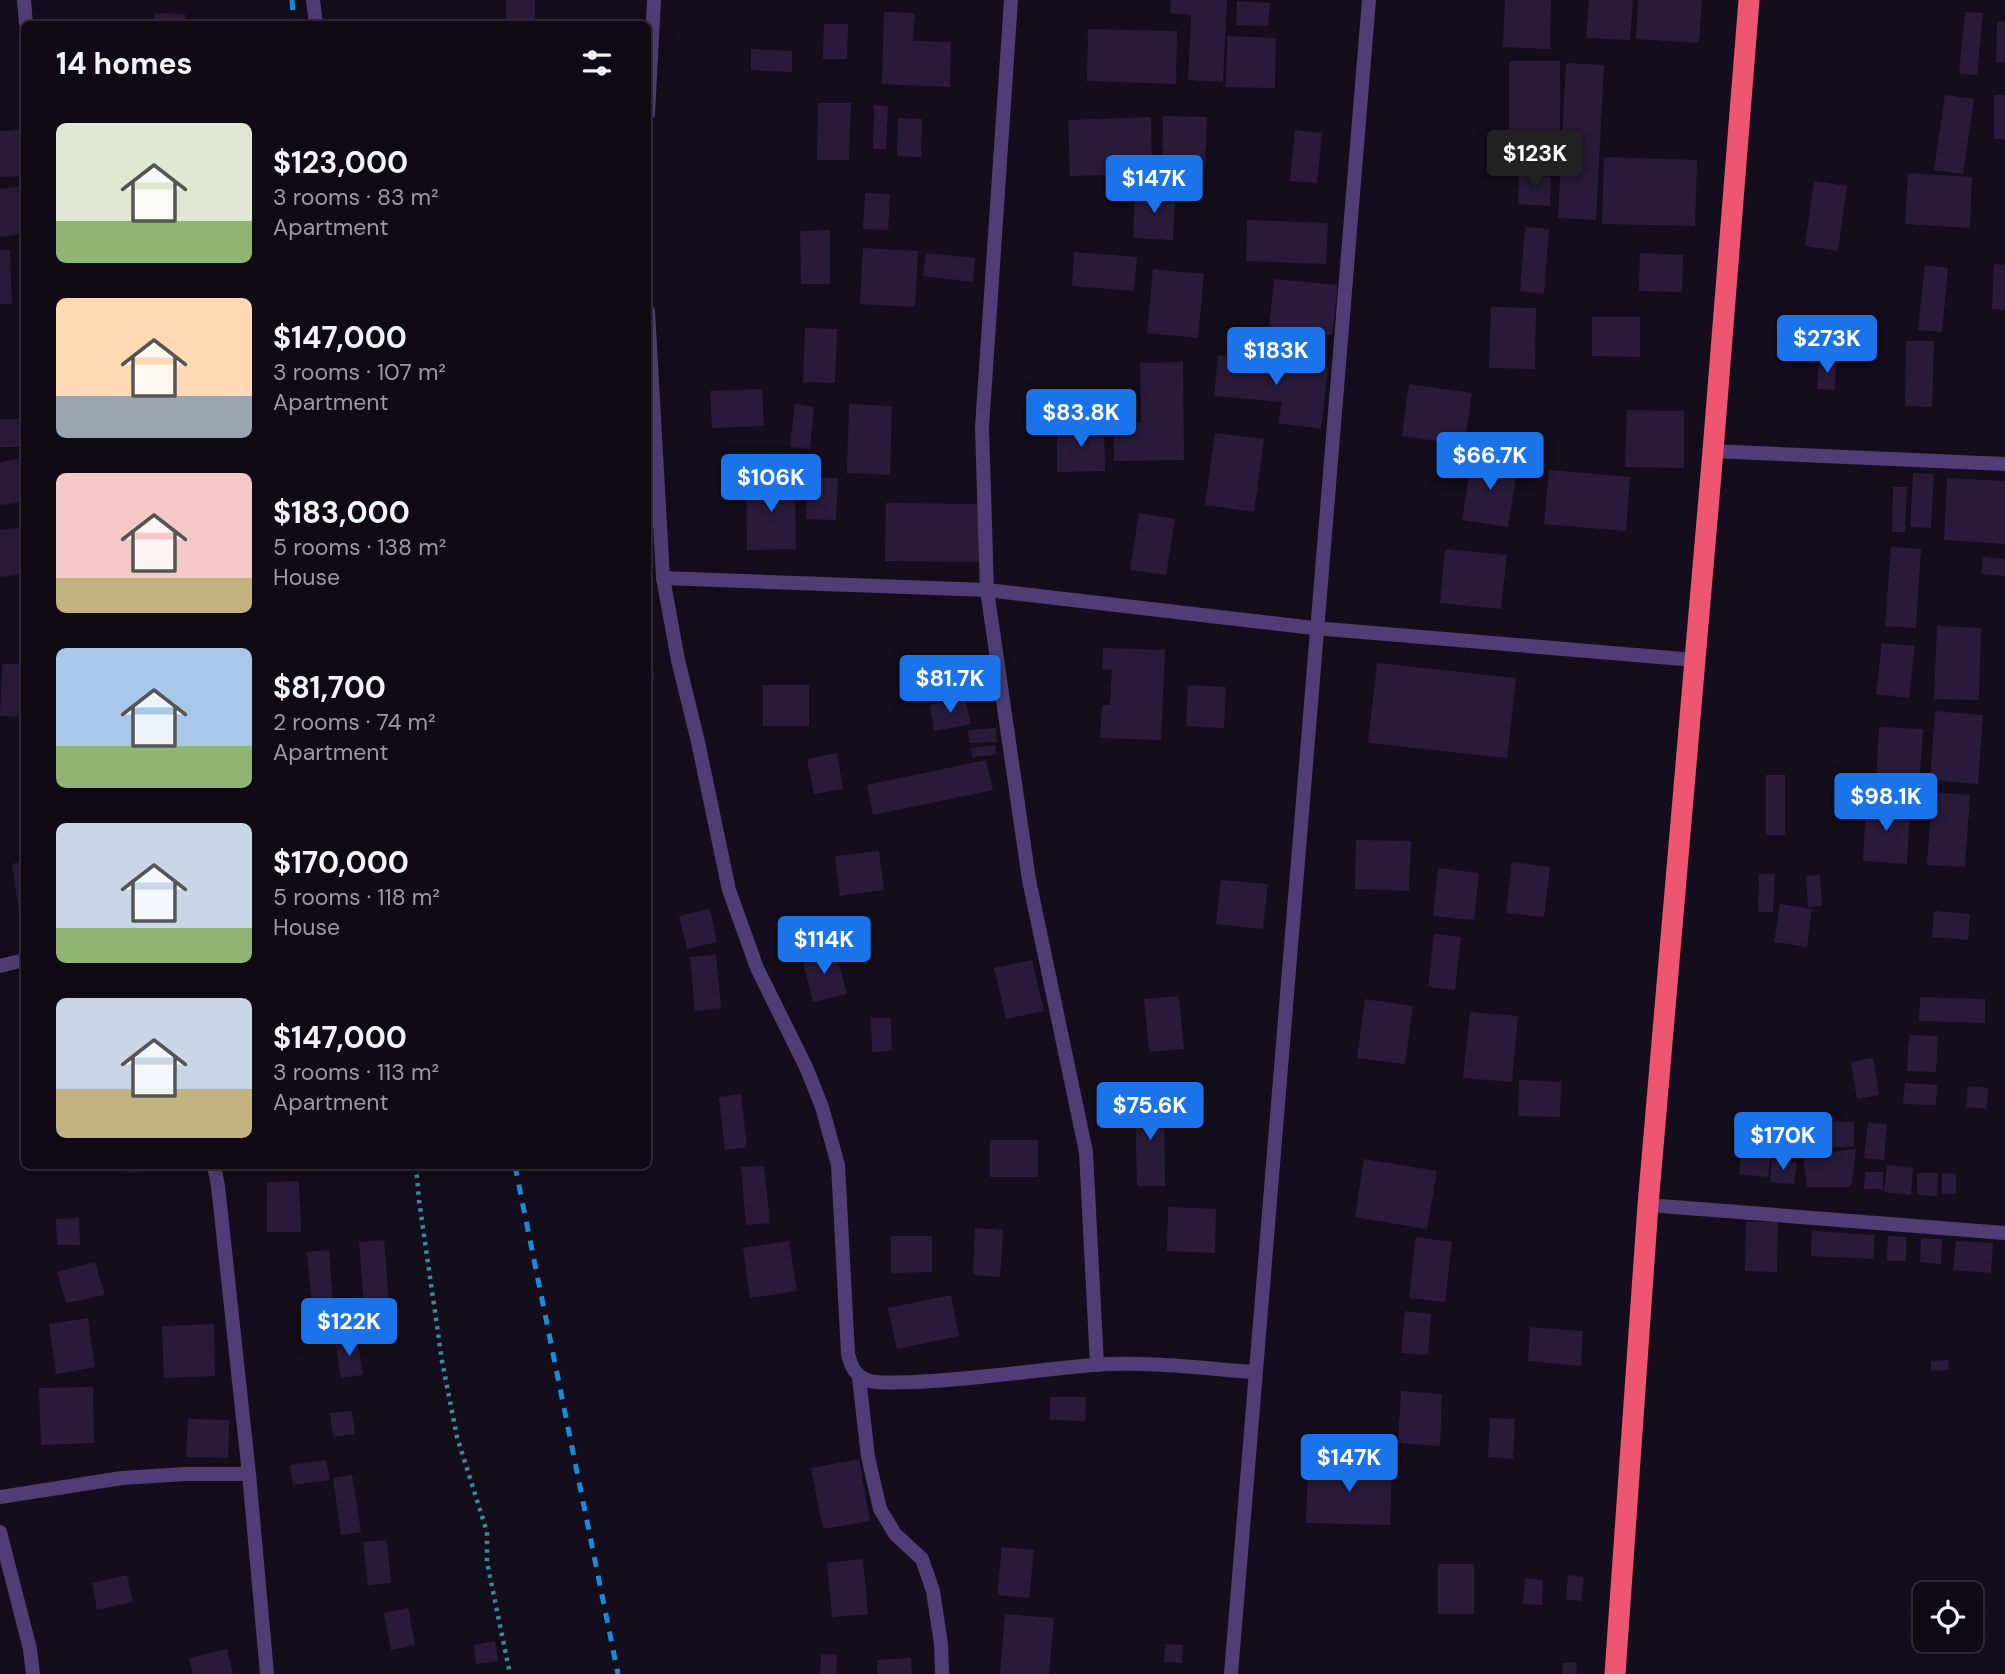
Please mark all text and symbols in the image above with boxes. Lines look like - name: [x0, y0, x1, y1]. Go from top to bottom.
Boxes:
- text: 14 homes: [56, 44, 193, 83]
- icon: filters: [578, 44, 616, 82]
- pin: $123K: [1486, 130, 1584, 190]
- text: $123K: [1503, 138, 1567, 168]
- text: $123,000: [273, 143, 408, 182]
- icon: home: [112, 151, 196, 235]
- pin: $147K: [1105, 156, 1203, 215]
- text: $147K: [1122, 163, 1186, 193]
- text: 3 rooms · 83 m²: [273, 182, 439, 212]
- text: Apartment: [273, 212, 388, 242]
- pin: $273K: [1778, 316, 1876, 375]
- text: $147,000: [273, 318, 407, 357]
- text: $273K: [1793, 323, 1861, 353]
- icon: home: [112, 326, 196, 410]
- pin: $183K: [1227, 328, 1325, 387]
- text: $183K: [1243, 335, 1309, 365]
- text: 3 rooms · 107 m²: [273, 357, 446, 387]
- text: Apartment: [273, 387, 388, 417]
- pin: $83.8K: [1024, 390, 1138, 449]
- text: $83.8K: [1042, 397, 1120, 427]
- pin: $66.7K: [1433, 433, 1547, 492]
- text: $66.7K: [1453, 440, 1527, 470]
- pin: $106K: [722, 454, 820, 514]
- text: $106K: [737, 462, 805, 492]
- text: $183,000: [273, 493, 410, 532]
- icon: home: [112, 501, 196, 585]
- text: 5 rooms · 138 m²: [273, 532, 446, 562]
- text: House: [273, 562, 340, 592]
- pin: $81.7K: [893, 656, 1007, 715]
- text: $81.7K: [916, 663, 984, 693]
- text: $81,700: [273, 668, 386, 707]
- icon: home: [112, 676, 196, 760]
- text: 2 rooms · 74 m²: [273, 707, 436, 737]
- text: Apartment: [273, 737, 388, 767]
- pin: $98.1K: [1829, 774, 1943, 833]
- text: $98.1K: [1850, 781, 1922, 811]
- text: $170,000: [273, 843, 409, 882]
- icon: home: [112, 851, 196, 935]
- text: 5 rooms · 118 m²: [273, 882, 440, 912]
- text: House: [273, 912, 340, 942]
- pin: $114K: [775, 916, 873, 976]
- text: $114K: [794, 924, 854, 954]
- text: $147,000: [273, 1018, 407, 1057]
- icon: home: [112, 1026, 196, 1110]
- text: 3 rooms · 113 m²: [273, 1057, 439, 1087]
- pin: $75.6K: [1093, 1082, 1207, 1142]
- text: Apartment: [273, 1087, 388, 1117]
- text: $75.6K: [1113, 1090, 1187, 1120]
- pin: $170K: [1734, 1112, 1832, 1172]
- text: $170K: [1750, 1120, 1816, 1150]
- pin: $122K: [300, 1298, 398, 1358]
- text: $122K: [317, 1306, 381, 1336]
- pin: $147K: [1300, 1434, 1398, 1494]
- text: $147K: [1317, 1442, 1381, 1472]
- map controls: [1913, 1582, 1983, 1652]
- button: locate: [1913, 1582, 1983, 1652]

